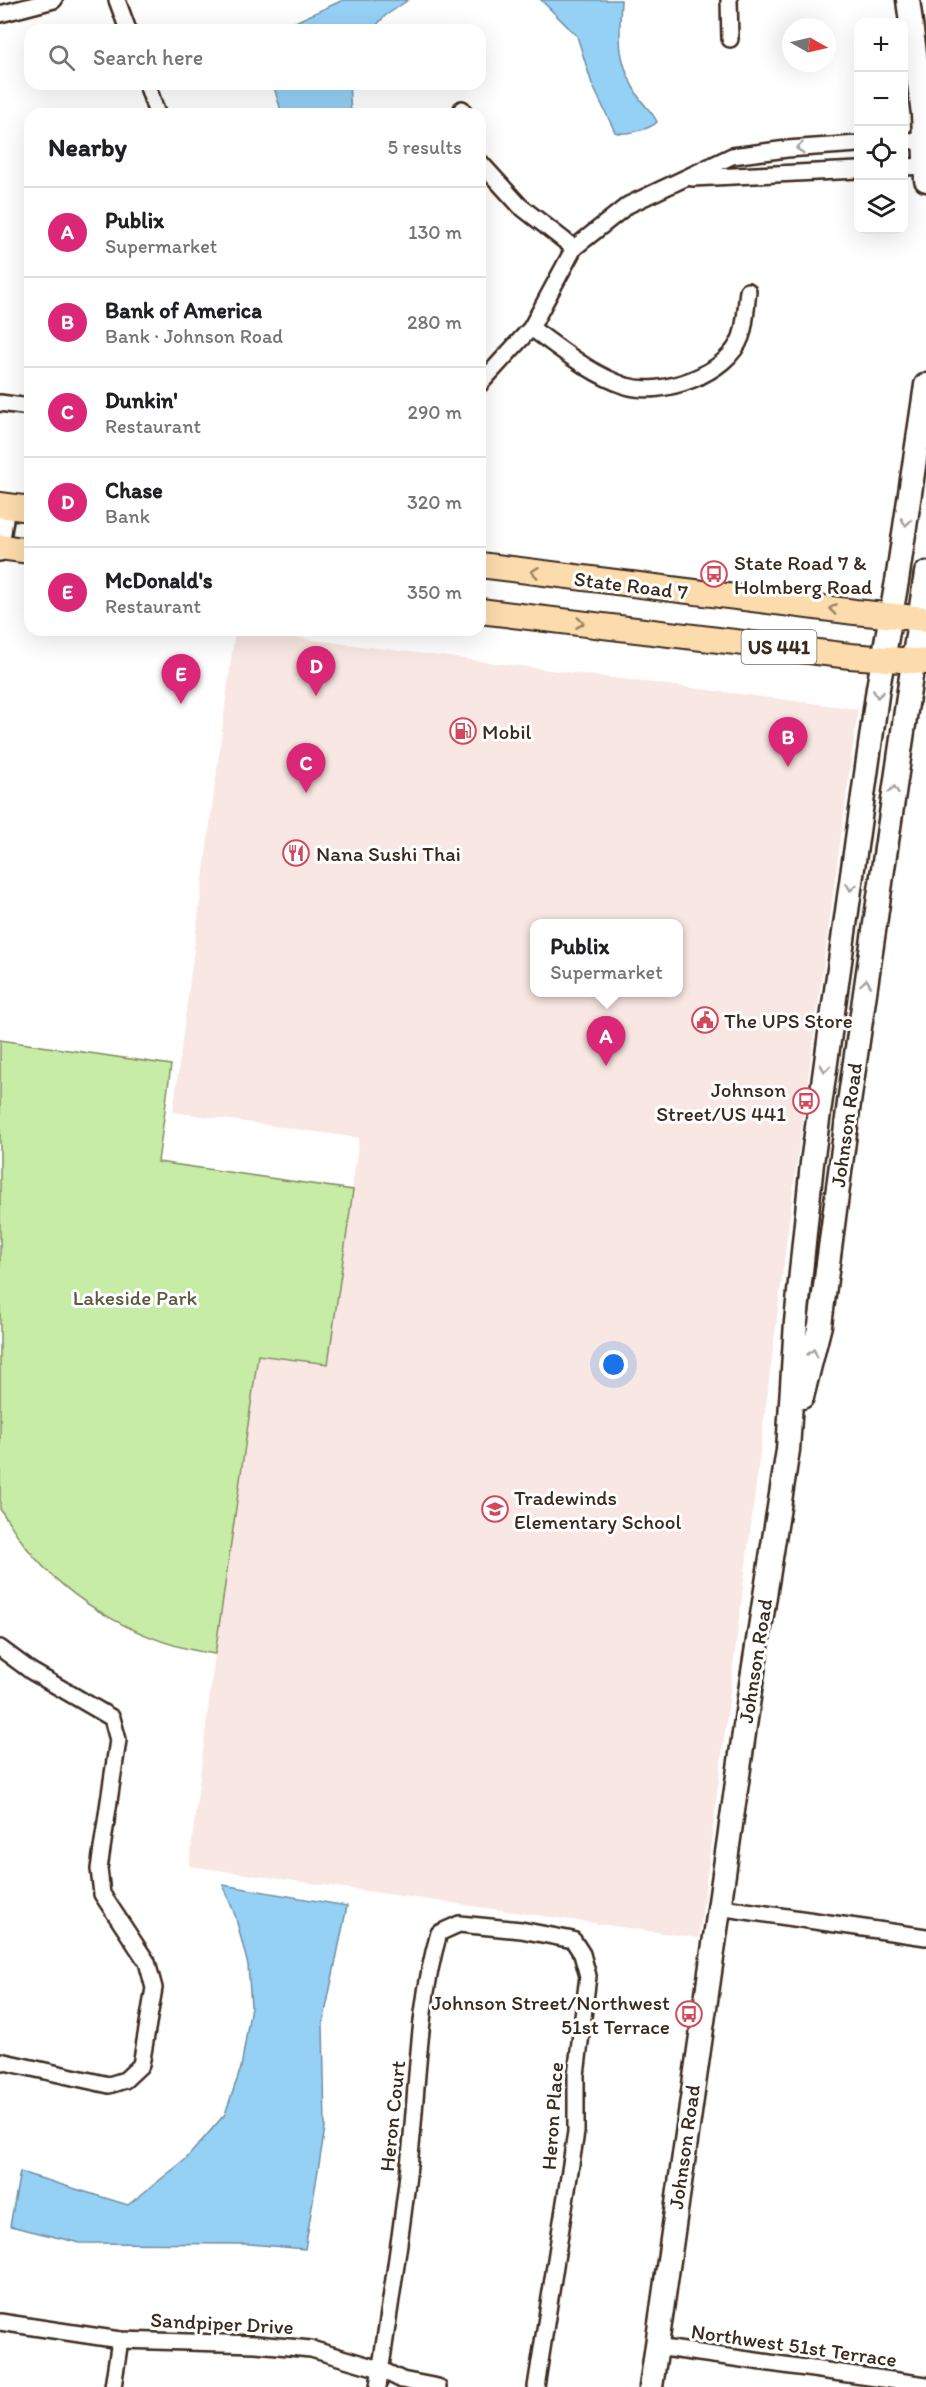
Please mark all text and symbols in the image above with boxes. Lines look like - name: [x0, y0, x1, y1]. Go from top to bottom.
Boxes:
- north arrow: [782, 18, 836, 72]
- map controls: [854, 18, 908, 234]
- button: +: [854, 18, 908, 72]
- search box: [24, 24, 486, 90]
- icon: search: [45, 41, 78, 74]
- text: Search here: [93, 44, 203, 71]
- button: −: [854, 72, 908, 126]
- button: locate: [854, 126, 908, 180]
- text: Nearby: [48, 131, 127, 163]
- text: 5 results: [388, 135, 462, 159]
- one-way arrow: [796, 142, 805, 155]
- button: layers: [854, 180, 908, 234]
- text: Publix: [105, 207, 164, 234]
- text: A: [61, 220, 74, 244]
- text: 130 m: [408, 220, 462, 244]
- text: Supermarket: [105, 234, 217, 258]
- text: Bank of America: [105, 297, 262, 324]
- text: B: [61, 310, 74, 334]
- text: 280 m: [407, 310, 462, 334]
- text: Bank · Johnson Road: [105, 324, 283, 348]
- text: Dunkin': [105, 387, 178, 414]
- text: C: [61, 400, 74, 424]
- text: 290 m: [407, 400, 462, 424]
- text: Restaurant: [105, 414, 201, 438]
- text: Chase: [105, 477, 163, 504]
- text: D: [61, 490, 74, 514]
- text: 320 m: [407, 490, 462, 514]
- text: Bank: [105, 504, 150, 528]
- one-way arrow: [900, 518, 912, 527]
- place label: State Road 7 & Holmberg Road: [734, 550, 873, 599]
- bus stop icon: State Road 7 & Holmberg Road: [699, 559, 729, 589]
- street label: State Road 7: [573, 566, 689, 604]
- text: McDonald's: [105, 567, 213, 594]
- one-way arrow: [531, 567, 540, 579]
- text: E: [62, 580, 73, 604]
- text: 350 m: [407, 580, 462, 604]
- text: Restaurant: [105, 594, 201, 618]
- one-way arrow: [828, 604, 838, 616]
- one-way arrow: [575, 617, 584, 629]
- road number: US 441: [742, 630, 816, 664]
- pin: D: [296, 646, 336, 696]
- pin: E: [162, 654, 201, 704]
- one-way arrow: [872, 689, 884, 699]
- fuel station icon: Mobil: [448, 716, 478, 746]
- pin: B: [768, 718, 808, 767]
- place label: Mobil: [482, 719, 532, 744]
- pin: C: [286, 744, 326, 793]
- one-way arrow: [887, 785, 899, 794]
- restaurant icon: Nana Sushi Thai: [281, 838, 311, 868]
- place label: Nana Sushi Thai: [316, 841, 461, 866]
- one-way arrow: [845, 882, 857, 892]
- popup: [530, 919, 683, 997]
- text: Publix: [550, 933, 609, 960]
- text: Supermarket: [550, 960, 663, 984]
- one-way arrow: [860, 978, 872, 987]
- public building icon: The UPS Store: [690, 1005, 720, 1035]
- place label: The UPS Store: [724, 1008, 853, 1033]
- pin: A: [586, 1016, 626, 1066]
- street label: Johnson Road: [825, 1061, 867, 1189]
- one-way arrow: [820, 1064, 832, 1073]
- place label: Johnson Street/US 441: [656, 1077, 786, 1126]
- bus stop icon: Johnson Street/US 441: [791, 1086, 821, 1116]
- park label: Lakeside Park: [73, 1285, 198, 1310]
- one-way arrow: [806, 1348, 818, 1359]
- your location: [599, 1350, 628, 1379]
- place label: Tradewinds Elementary School: [514, 1485, 682, 1534]
- school or university icon: Tradewinds Elementary School: [480, 1494, 510, 1524]
- street label: Johnson Road: [733, 1597, 777, 1725]
- place label: Johnson Street/Northwest 51st Terrace: [432, 1990, 670, 2039]
- bus stop icon: Johnson Street/Northwest 51st Terrace: [674, 1999, 704, 2029]
- street label: Heron Court: [374, 2059, 410, 2173]
- street label: Heron Place: [536, 2061, 568, 2171]
- street label: Johnson Road: [663, 2083, 705, 2211]
- street label: Sandpiper Drive: [150, 2307, 294, 2339]
- street label: Northwest 51st Terrace: [689, 2318, 899, 2372]

